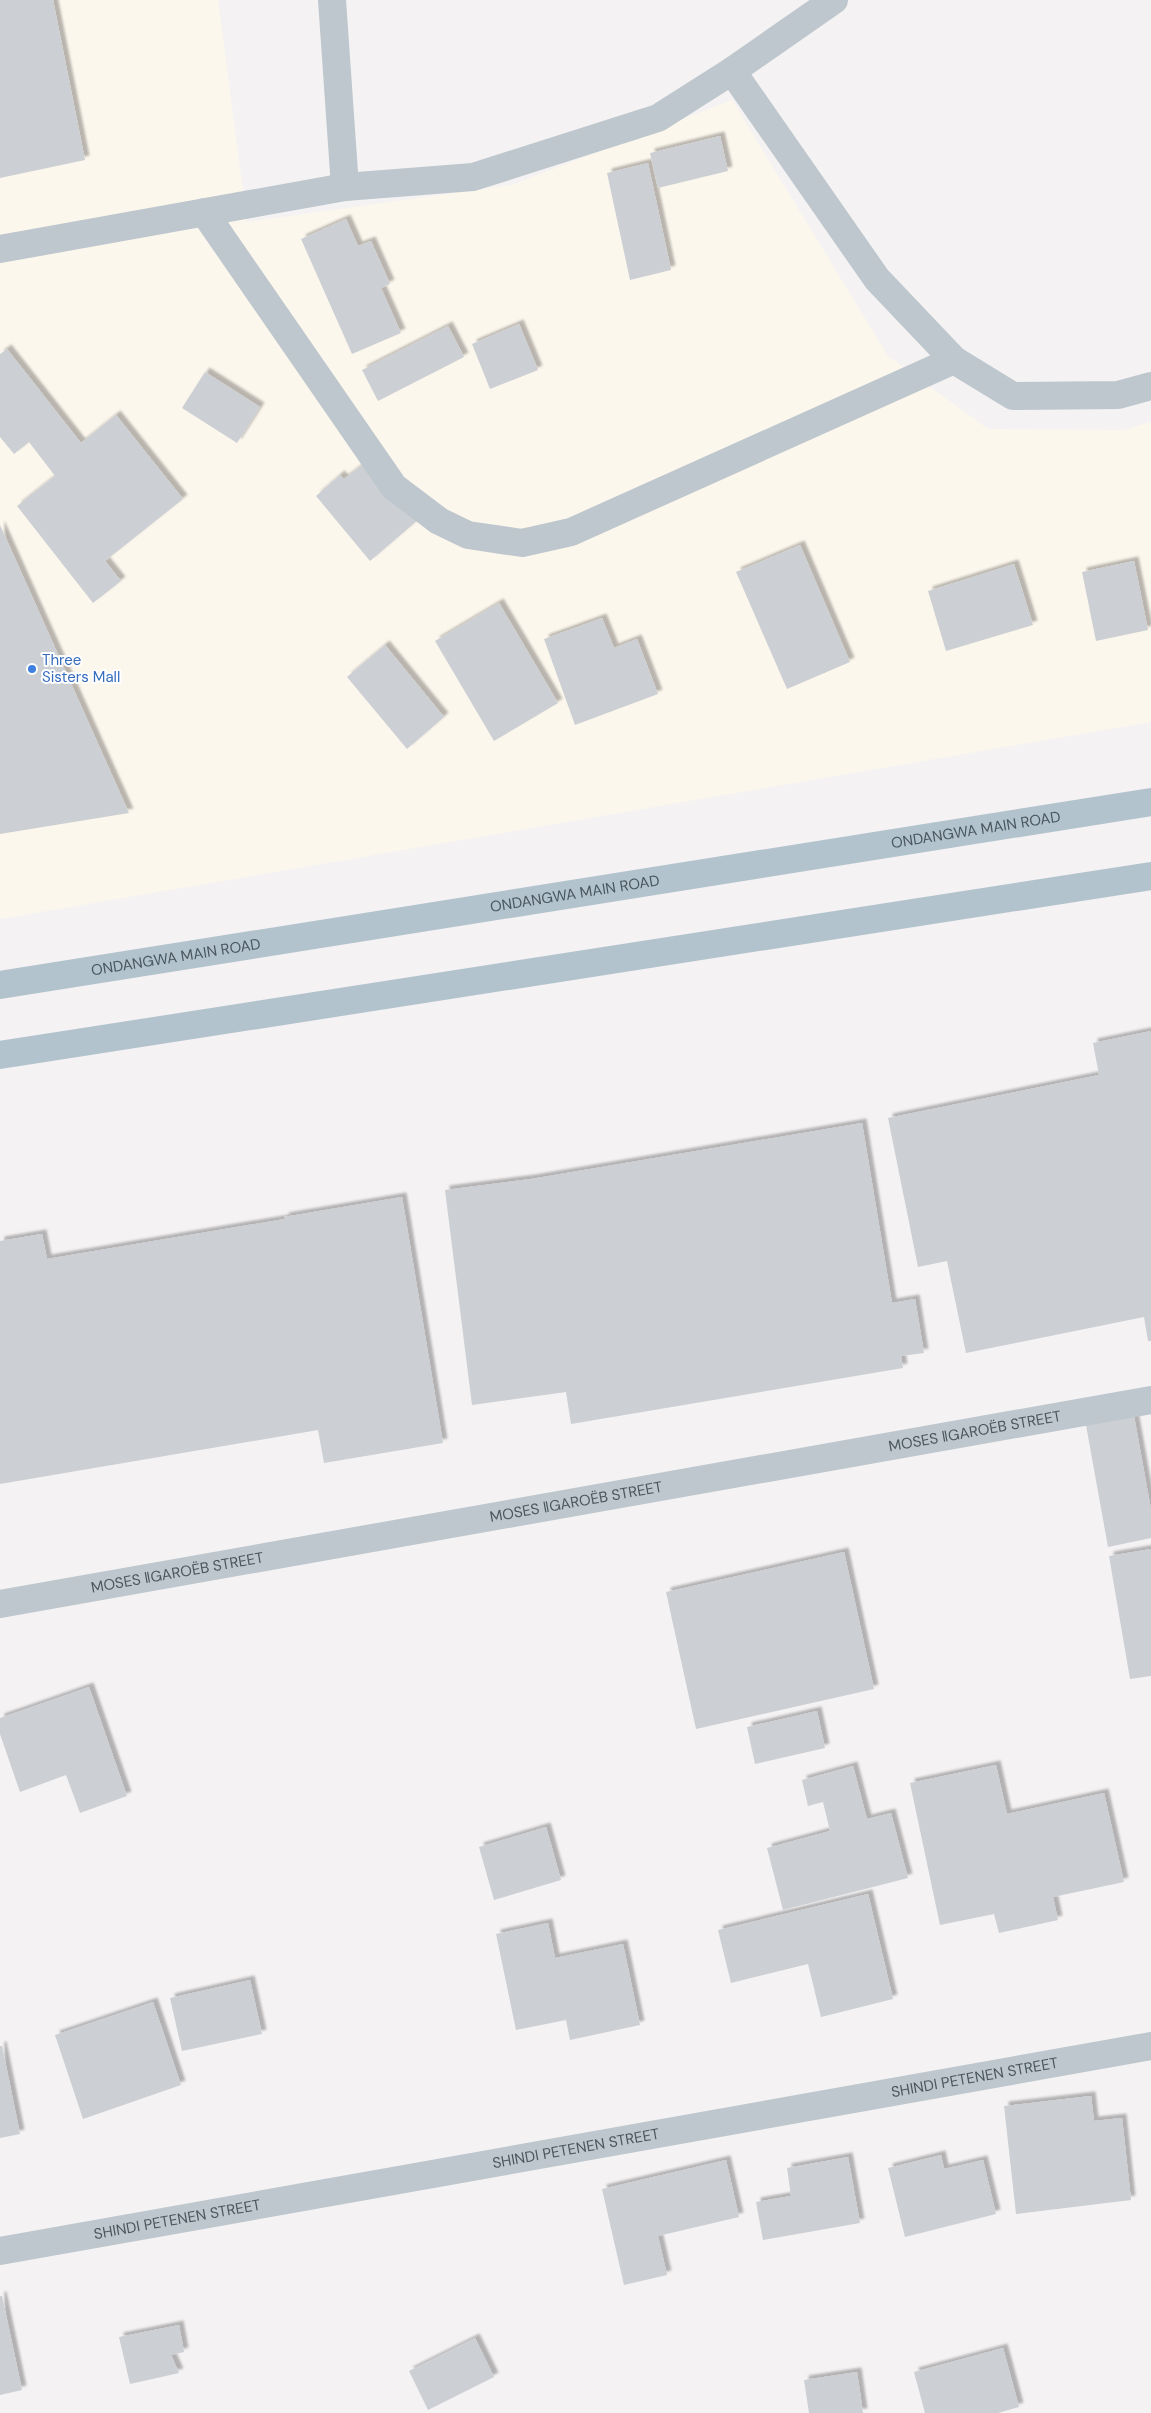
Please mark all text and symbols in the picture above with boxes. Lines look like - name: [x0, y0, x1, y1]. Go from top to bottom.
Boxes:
- place label: Three Sisters Mall: [42, 650, 120, 687]
- marker: Three Sisters Mall: [26, 663, 38, 675]
- street label: ONDANGWA MAIN ROAD: [890, 807, 1062, 853]
- street label: ONDANGWA MAIN ROAD: [489, 870, 661, 917]
- street label: ONDANGWA MAIN ROAD: [90, 934, 262, 980]
- street label: MOSES ǁGAROËB STREET: [887, 1406, 1063, 1456]
- street label: MOSES ǁGAROËB STREET: [488, 1477, 664, 1527]
- street label: MOSES ǁGAROËB STREET: [89, 1547, 265, 1598]
- street label: SHINDI PETENEN STREET: [890, 2053, 1060, 2102]
- street label: SHINDI PETENEN STREET: [491, 2124, 661, 2173]
- street label: SHINDI PETENEN STREET: [92, 2195, 262, 2244]

